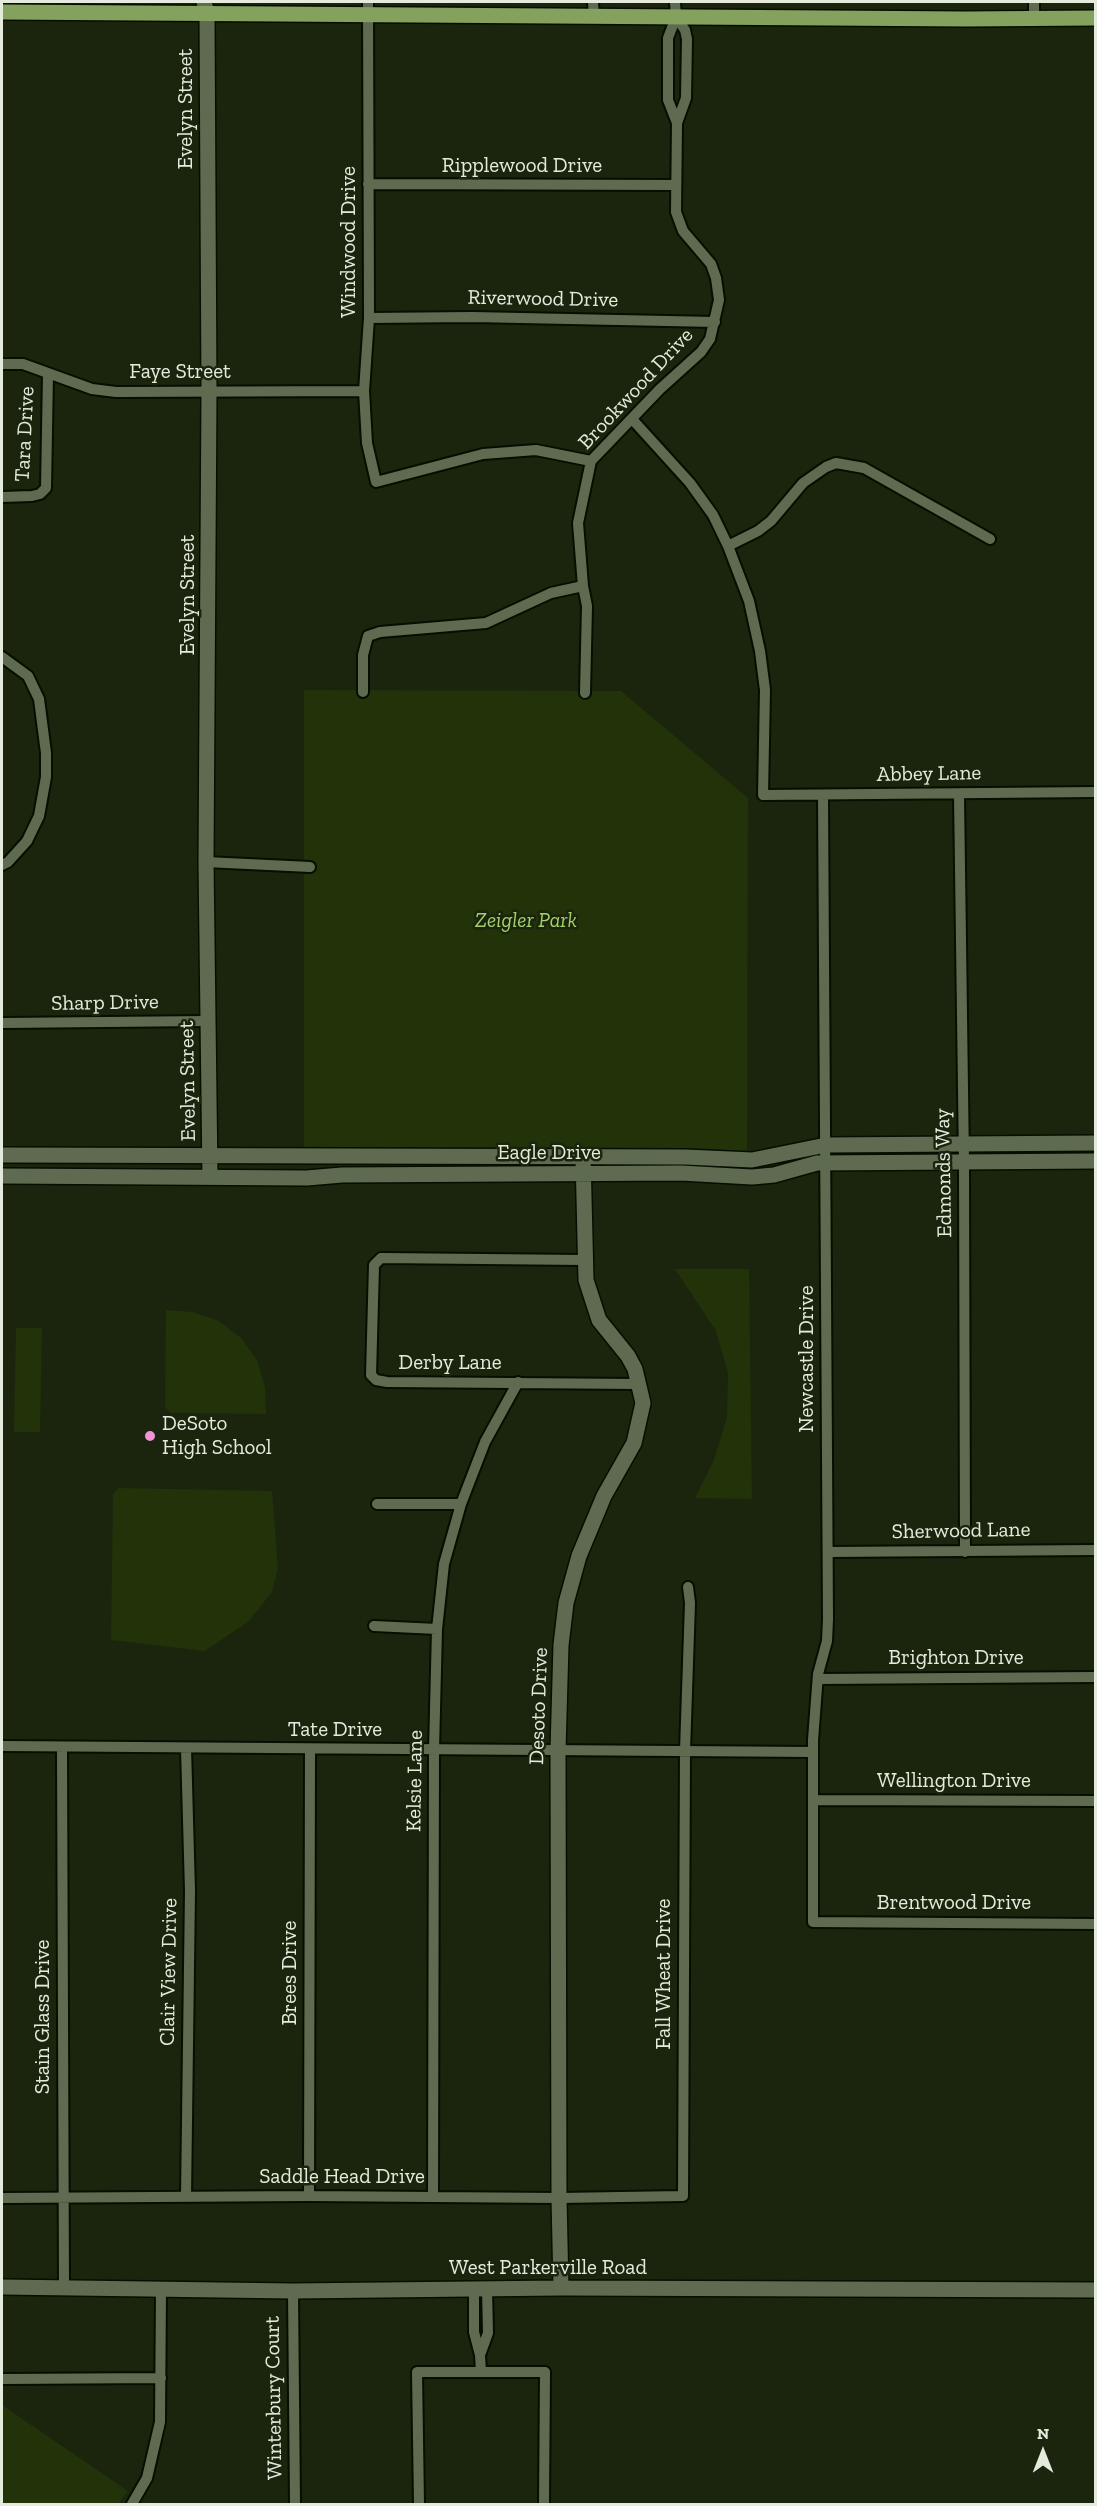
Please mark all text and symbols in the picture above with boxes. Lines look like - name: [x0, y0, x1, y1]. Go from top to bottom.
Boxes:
- street label: Evelyn Street: [173, 49, 199, 169]
- street label: Ripplewood Drive: [442, 153, 602, 179]
- street label: Windwood Drive: [336, 166, 362, 318]
- street label: Riverwood Drive: [467, 285, 619, 313]
- street label: Brookwood Drive: [573, 323, 699, 455]
- street label: Faye Street: [129, 359, 231, 385]
- street label: Tara Drive: [10, 386, 40, 482]
- street label: Evelyn Street: [175, 535, 201, 655]
- street label: Abbey Lane: [877, 760, 981, 788]
- park label: Zeigler Park: [475, 908, 577, 934]
- street label: Sharp Drive: [51, 989, 159, 1017]
- street label: Evelyn Street: [174, 1020, 202, 1142]
- street label: Edmonds Way: [930, 1108, 958, 1238]
- street label: Eagle Drive: [497, 1140, 601, 1166]
- street label: Newcastle Drive: [794, 1285, 820, 1433]
- street label: Derby Lane: [398, 1350, 502, 1376]
- place label: DeSoto High School: [162, 1411, 272, 1461]
- marker: DeSoto High School: [143, 1429, 157, 1443]
- street label: Sherwood Lane: [891, 1517, 1031, 1545]
- street label: Brighton Drive: [888, 1645, 1024, 1671]
- street label: Desoto Drive: [524, 1647, 554, 1765]
- street label: Tate Drive: [288, 1717, 382, 1743]
- street label: Kelsie Lane: [402, 1730, 428, 1832]
- street label: Wellington Drive: [877, 1768, 1031, 1794]
- street label: Brentwood Drive: [877, 1890, 1031, 1916]
- street label: Clair View Drive: [155, 1898, 183, 2046]
- street label: Fall Wheat Drive: [651, 1899, 677, 2049]
- street label: Brees Drive: [277, 1921, 303, 2025]
- street label: Stain Glass Drive: [30, 1940, 56, 2094]
- street label: Saddle Head Drive: [259, 2164, 425, 2190]
- street label: West Parkerville Road: [449, 2255, 647, 2281]
- street label: Winterbury Court: [260, 2316, 288, 2480]
- north arrow: [1013, 2422, 1073, 2482]
- text: N: [1037, 2424, 1049, 2443]

